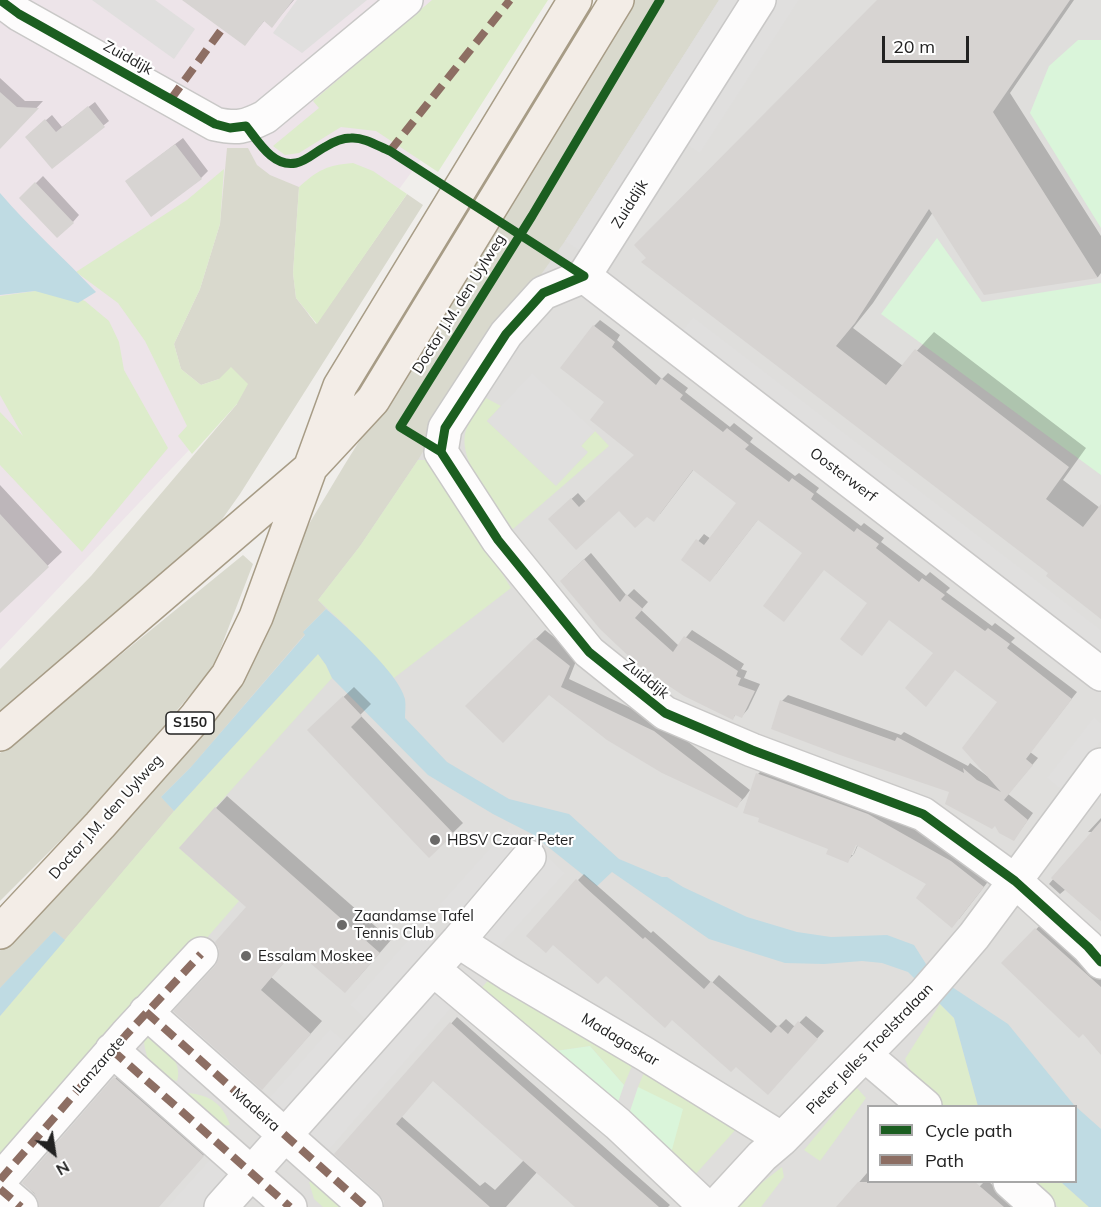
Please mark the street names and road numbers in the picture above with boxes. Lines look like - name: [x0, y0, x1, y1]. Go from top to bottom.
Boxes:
- street label: Zuiddijk: [100, 37, 156, 79]
- street label: Zuiddijk: [608, 176, 652, 232]
- street label: Doctor J.M. den Uylweg: [409, 231, 509, 377]
- street label: Oosterwerf: [806, 444, 880, 506]
- street label: Zuiddijk: [619, 655, 673, 703]
- road number: S150: [166, 712, 214, 734]
- street label: Doctor J.M. den Uylweg: [45, 751, 167, 883]
- street label: Pieter Jelles Troelstralaan: [803, 980, 937, 1118]
- street label: Madagaskar: [578, 1010, 662, 1070]
- street label: Lanzarote: [69, 1033, 129, 1097]
- street label: Madeira: [229, 1085, 283, 1135]

